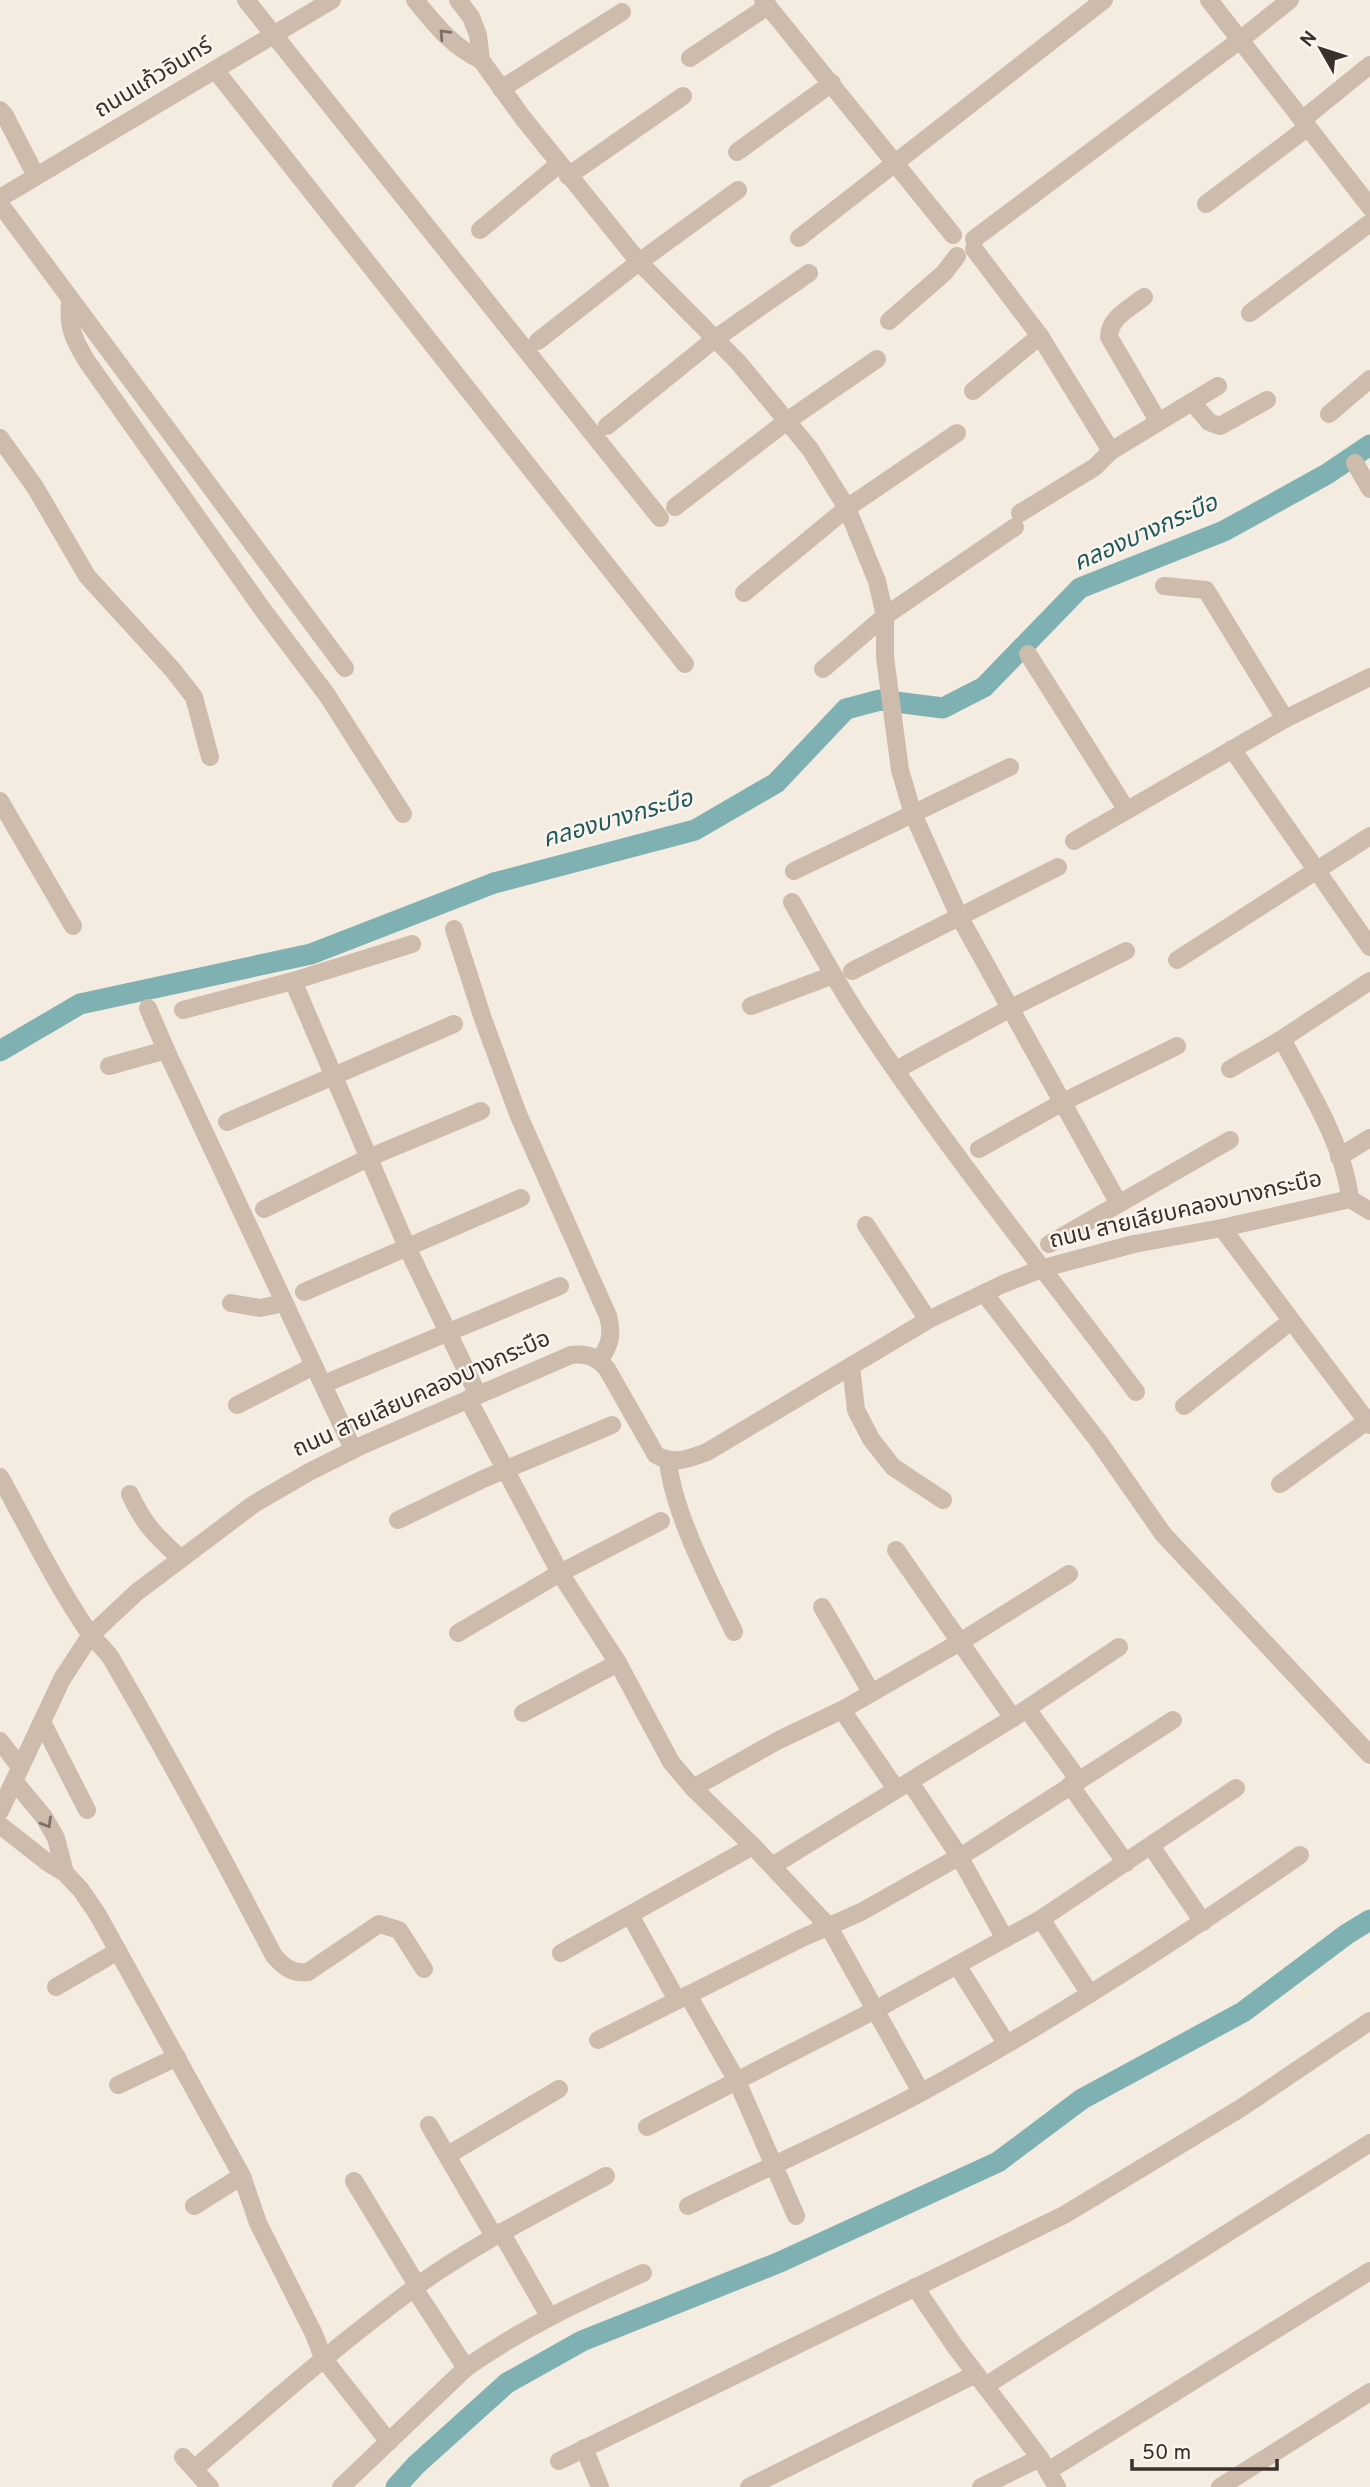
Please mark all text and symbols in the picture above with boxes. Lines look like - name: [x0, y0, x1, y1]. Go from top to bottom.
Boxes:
- north arrow: [1286, 14, 1356, 84]
- text: N: [1296, 27, 1323, 52]
- one-way arrow: [440, 29, 453, 42]
- street label: ถนนแก้วอินทร์: [90, 32, 219, 126]
- water label: คลองบางกระบือ: [1069, 488, 1224, 579]
- water label: คลองบางกระบือ: [539, 784, 698, 856]
- street label: ถนน สายเลียบคลองบางกระบือ: [1047, 1165, 1325, 1257]
- street label: ถนน สายเลียบคลองบางกระบือ: [289, 1325, 555, 1465]
- one-way arrow: [39, 1816, 52, 1829]
- scale bar: [1132, 2428, 1277, 2472]
- text: 50 m: [1142, 2440, 1191, 2467]

